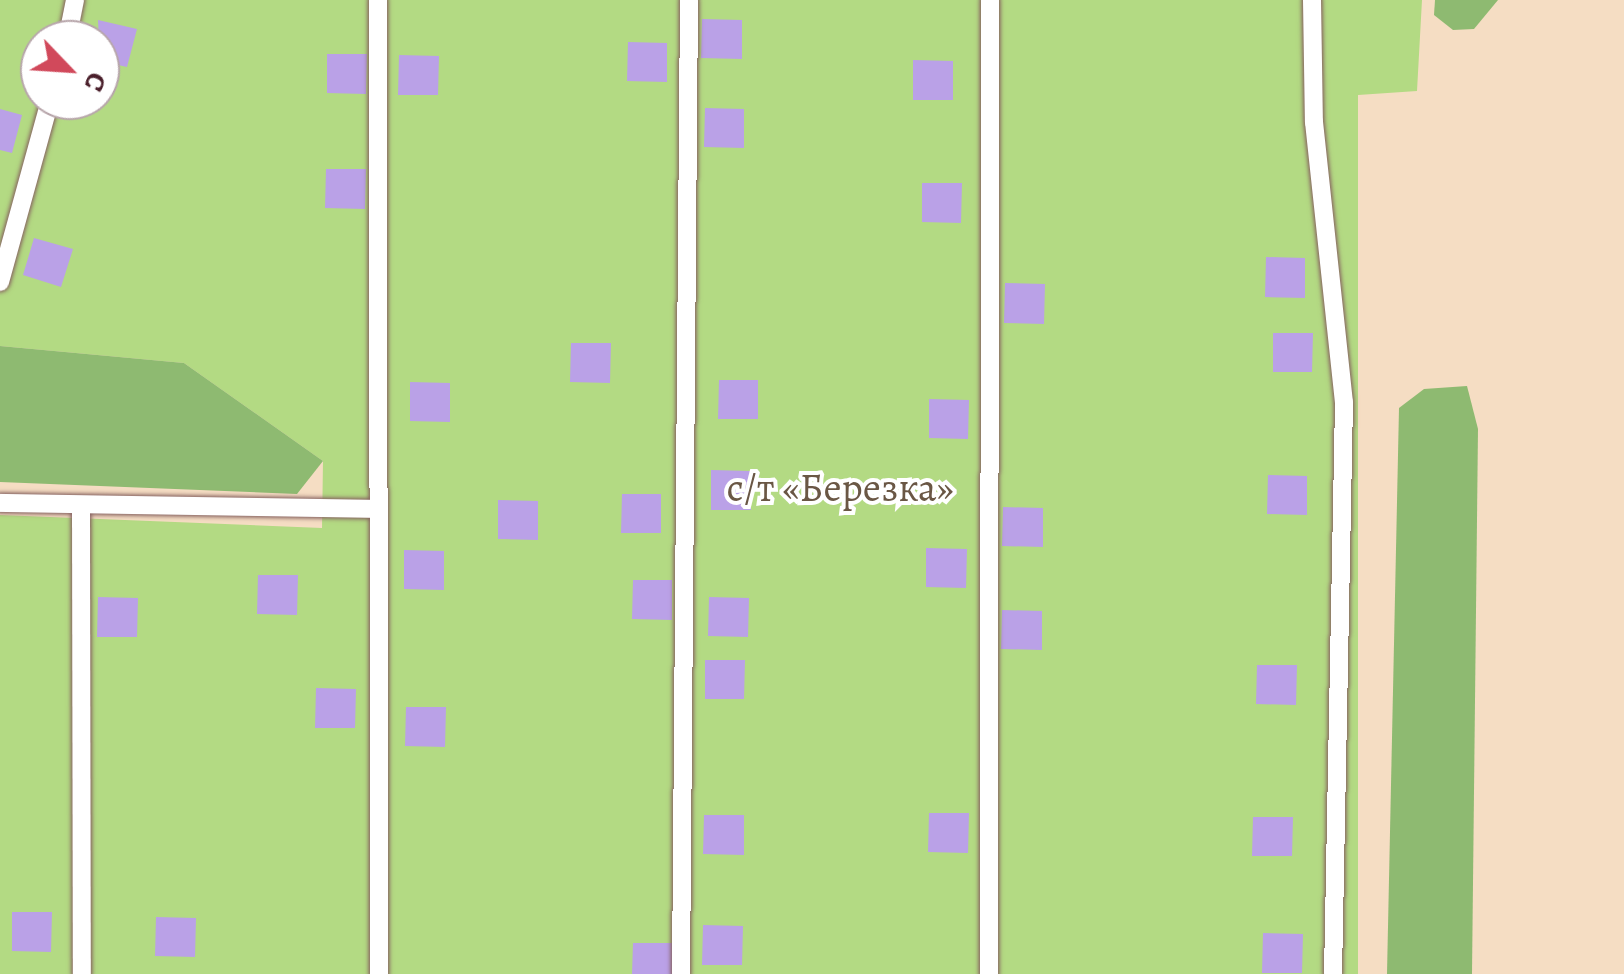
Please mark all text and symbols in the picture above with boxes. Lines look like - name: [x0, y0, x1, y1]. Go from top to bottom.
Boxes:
- north arrow: [20, 20, 120, 120]
- text: С: [75, 66, 116, 98]
- park label: с/т «Березка»: [726, 464, 954, 512]

